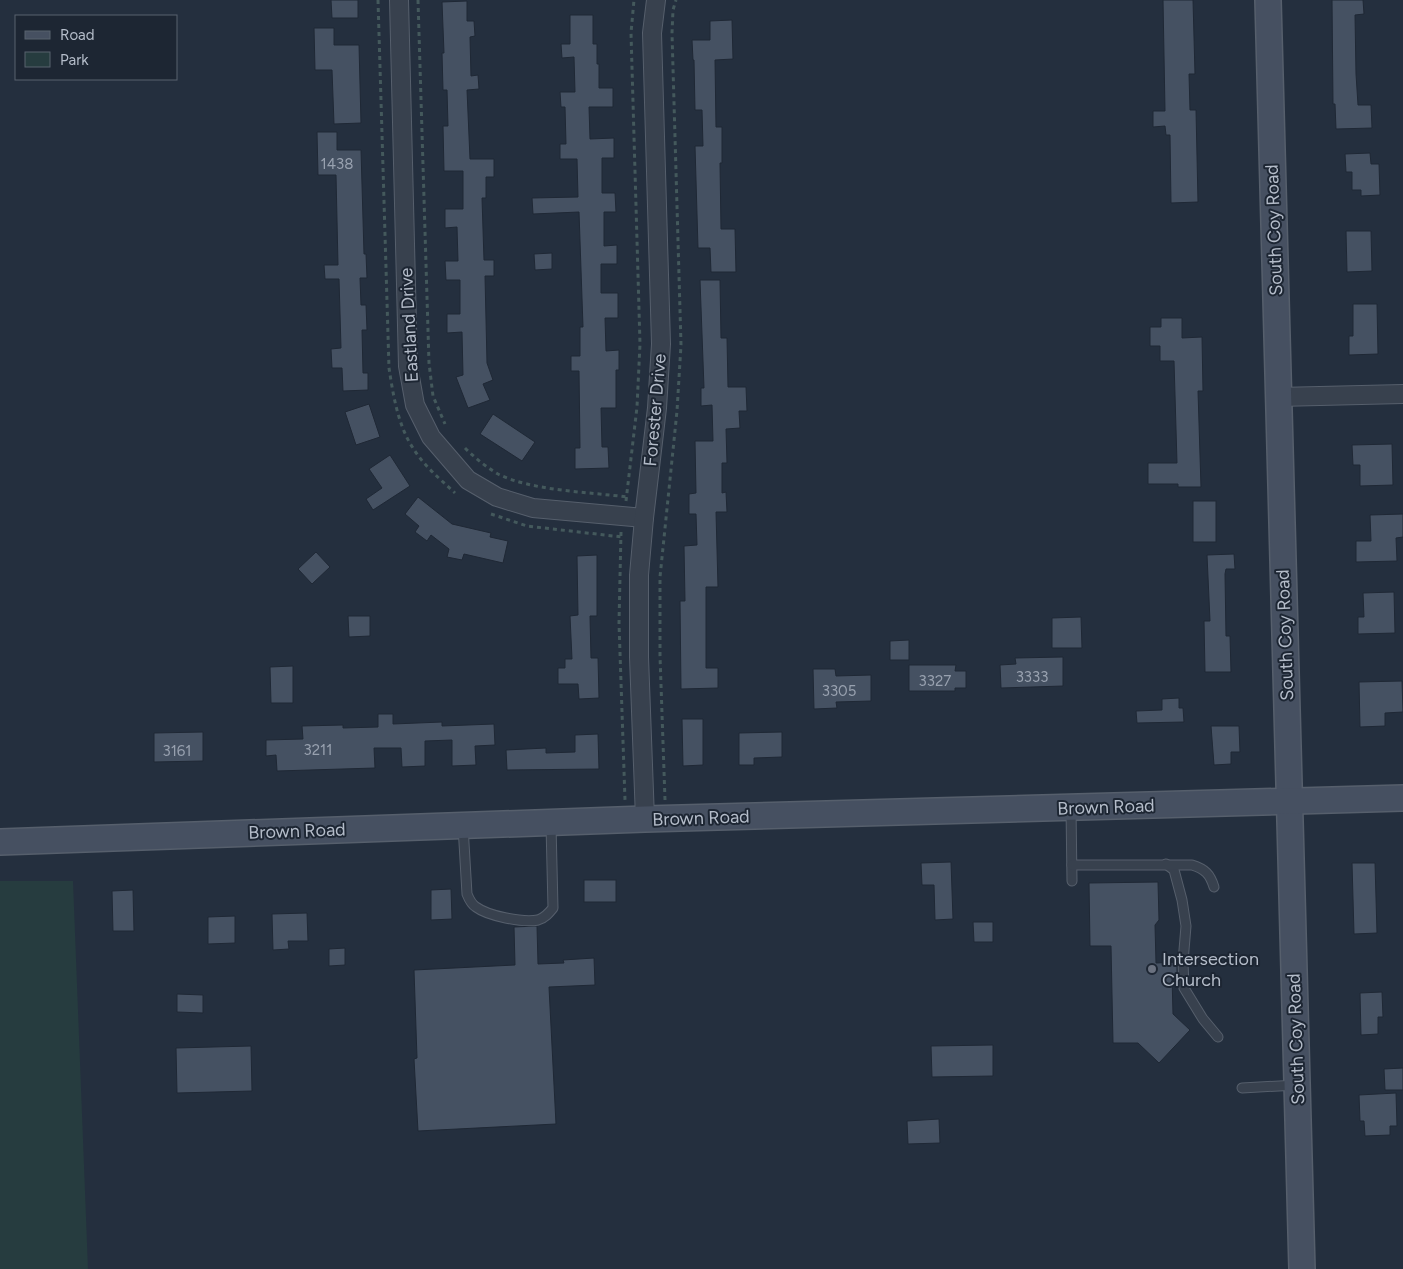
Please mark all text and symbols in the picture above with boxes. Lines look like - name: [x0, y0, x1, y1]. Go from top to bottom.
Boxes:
- legend: [15, 15, 178, 80]
- text: Road: [60, 26, 95, 44]
- text: Park: [60, 51, 89, 69]
- house number: 1438: [321, 155, 353, 173]
- street label: South Coy Road: [1261, 164, 1287, 296]
- street label: Eastland Drive: [395, 267, 423, 383]
- street label: Forester Drive: [639, 353, 671, 467]
- street label: South Coy Road: [1272, 569, 1298, 701]
- house number: 3333: [1016, 668, 1048, 686]
- house number: 3327: [919, 672, 951, 690]
- house number: 3305: [822, 682, 856, 700]
- house number: 3211: [304, 741, 332, 759]
- house number: 3161: [162, 742, 192, 760]
- street label: Brown Road: [1057, 794, 1155, 820]
- street label: Brown Road: [652, 805, 750, 831]
- street label: Brown Road: [248, 818, 346, 844]
- place label: Intersection Church: [1162, 948, 1259, 991]
- marker: Intersection Church: [1146, 963, 1158, 975]
- street label: South Coy Road: [1283, 973, 1309, 1105]

